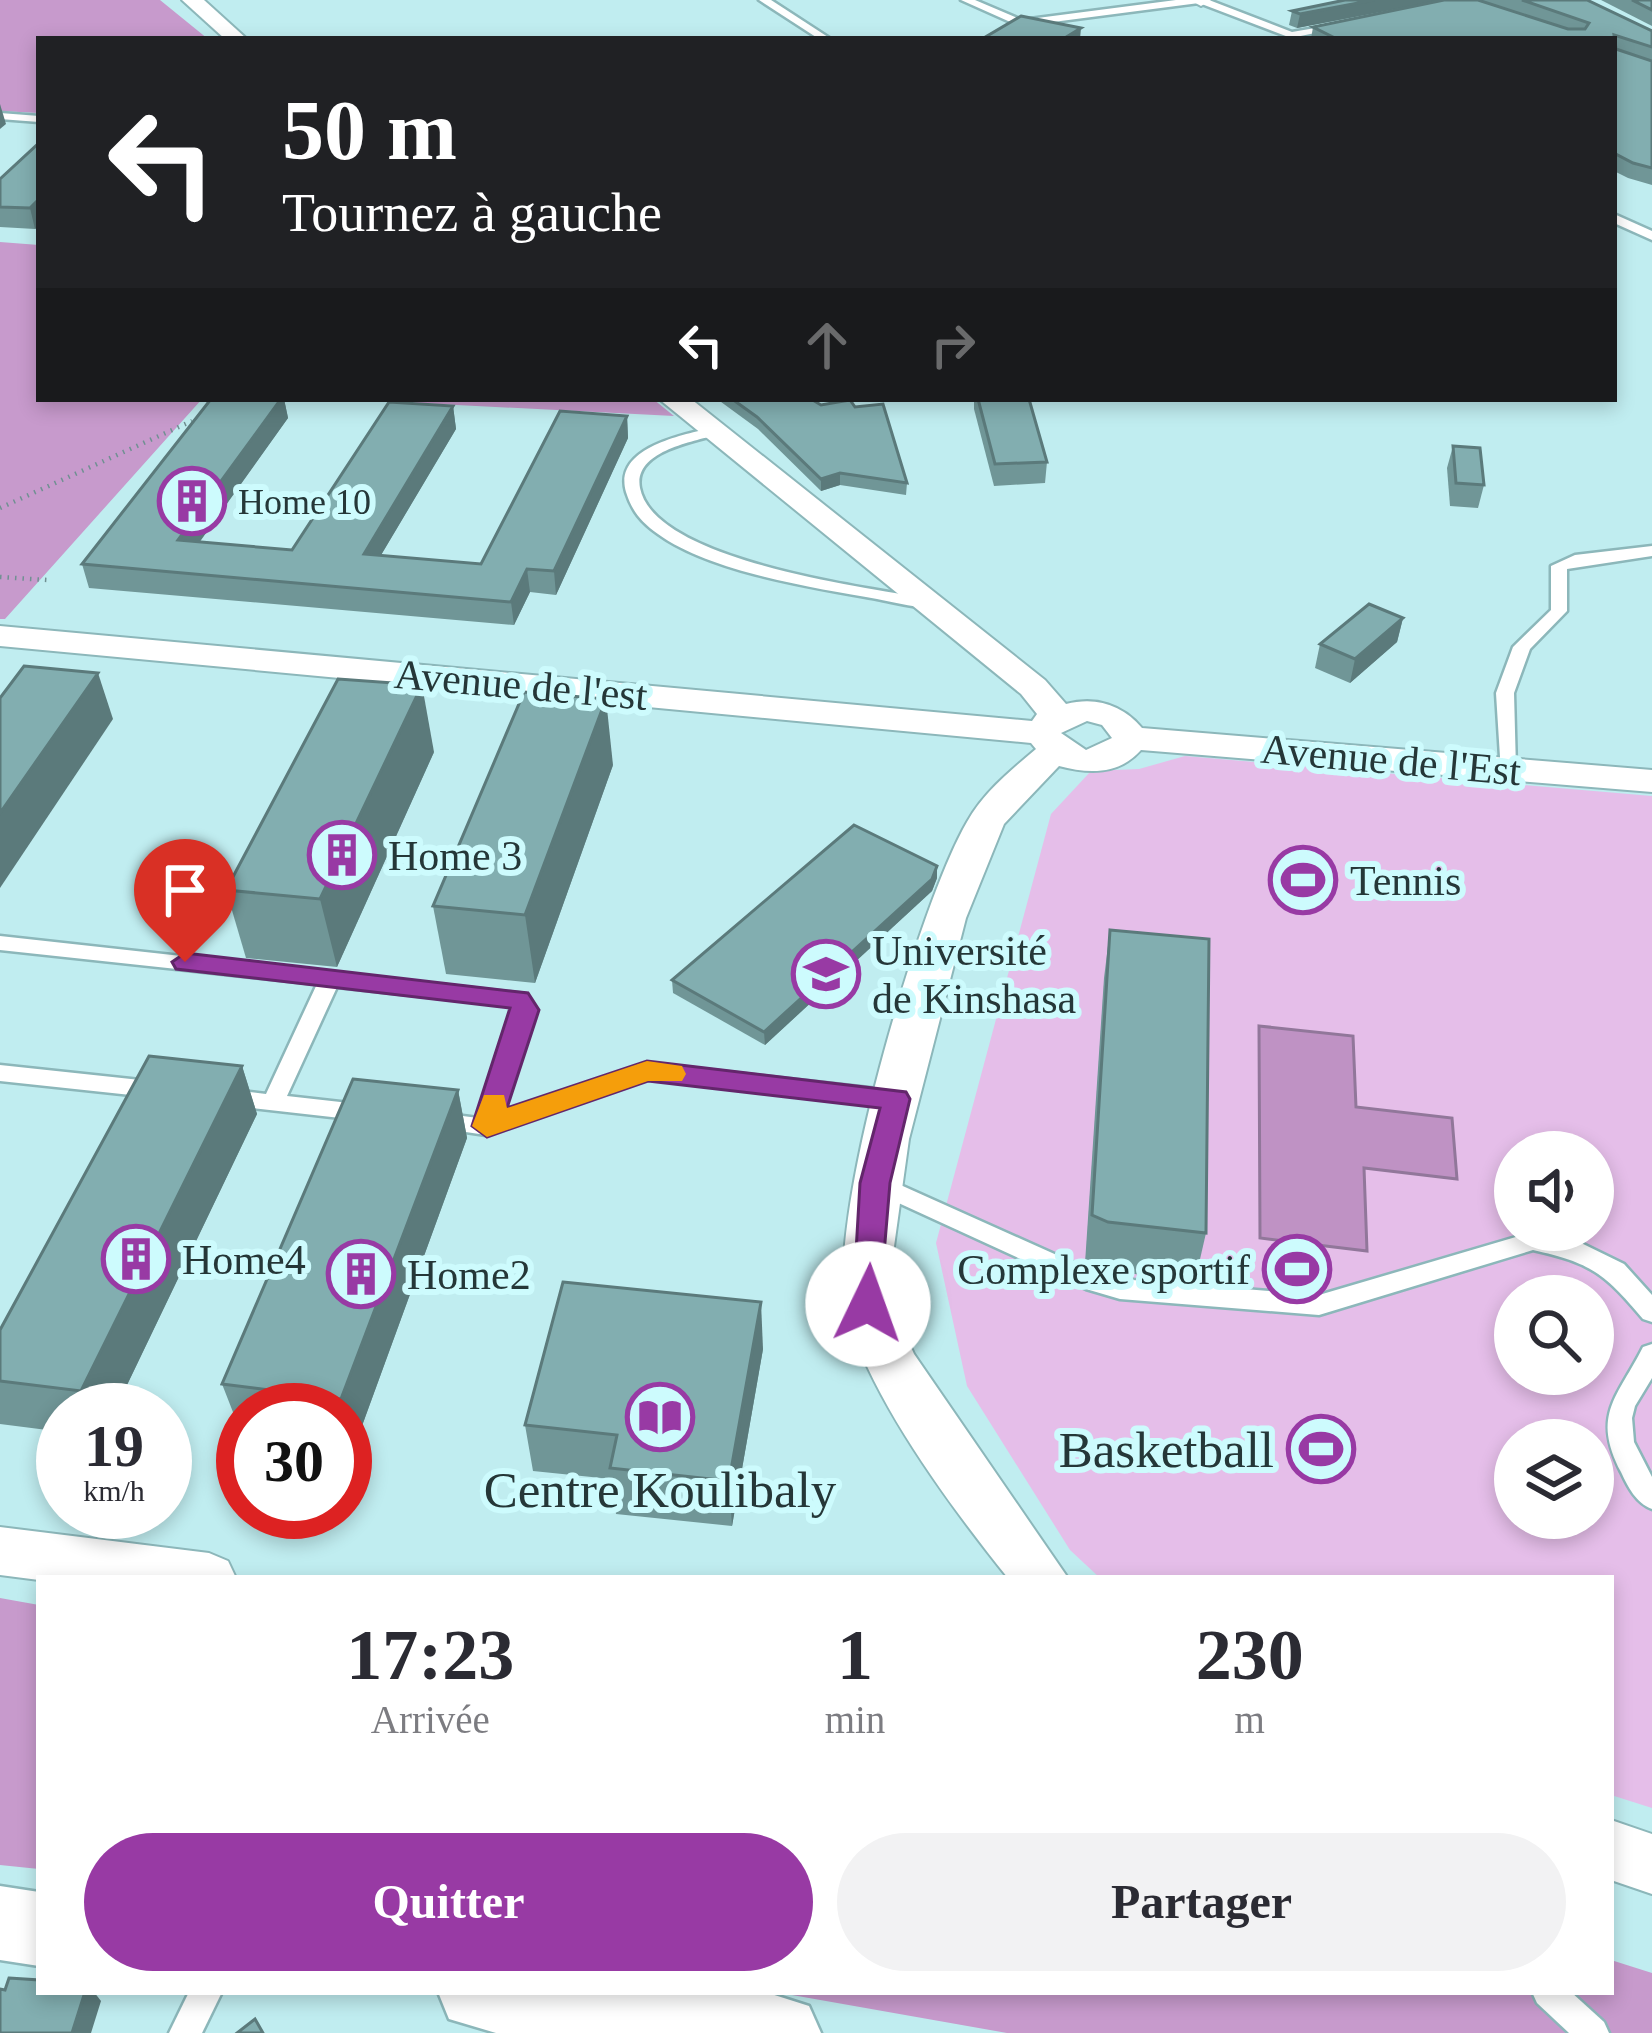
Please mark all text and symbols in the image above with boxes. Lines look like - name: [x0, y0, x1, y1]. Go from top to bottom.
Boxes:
- icon: left: [84, 84, 240, 240]
- text: 50 m: [282, 84, 457, 177]
- text: Tournez à gauche: [282, 183, 662, 243]
- icon: left: [668, 312, 734, 378]
- icon: ahead: [794, 312, 860, 378]
- icon: right: [920, 312, 986, 378]
- building icon: Home 10: [157, 466, 227, 536]
- place label: Home 10: [238, 482, 371, 522]
- street label: Avenue de l'est: [392, 651, 650, 719]
- street label: Avenue de l'Est: [1259, 726, 1523, 794]
- building icon: Home 3: [307, 820, 377, 890]
- place label: Home 3: [388, 833, 522, 879]
- pin: [134, 839, 236, 962]
- sports icon: Tennis: [1268, 845, 1338, 915]
- icon: arrive: [152, 857, 218, 923]
- place label: Tennis: [1350, 858, 1461, 904]
- place label: Université de Kinshasa: [872, 928, 1076, 1022]
- school or university icon: Université de Kinshasa: [791, 939, 861, 1009]
- map controls: [1494, 1131, 1614, 1539]
- button: sound: [1494, 1131, 1614, 1251]
- building icon: Home4: [101, 1224, 171, 1294]
- sports icon: Complexe sportif: [1262, 1234, 1332, 1304]
- place label: Home4: [182, 1237, 306, 1283]
- building icon: Home2: [326, 1239, 396, 1309]
- position arrow: [805, 1241, 931, 1367]
- place label: Complexe sportif: [957, 1247, 1250, 1293]
- place label: Home2: [407, 1252, 531, 1298]
- button: search: [1494, 1275, 1614, 1395]
- library icon: Centre Koulibaly: [625, 1382, 695, 1452]
- speed limit sign: 30: [216, 1383, 372, 1539]
- text: 19: [84, 1413, 144, 1479]
- sports icon: Basketball: [1286, 1414, 1356, 1484]
- button: layers: [1494, 1419, 1614, 1539]
- place label: Basketball: [1059, 1422, 1274, 1478]
- place label: Centre Koulibaly: [484, 1462, 837, 1518]
- text: km/h: [83, 1474, 145, 1507]
- text: 17:23: [346, 1615, 514, 1695]
- text: 1: [837, 1615, 873, 1695]
- text: 230: [1196, 1615, 1304, 1695]
- text: Arrivée: [371, 1698, 490, 1741]
- text: min: [825, 1698, 885, 1741]
- text: m: [1234, 1698, 1265, 1741]
- button: Quitter: [84, 1833, 813, 1971]
- button: Partager: [837, 1833, 1566, 1971]

